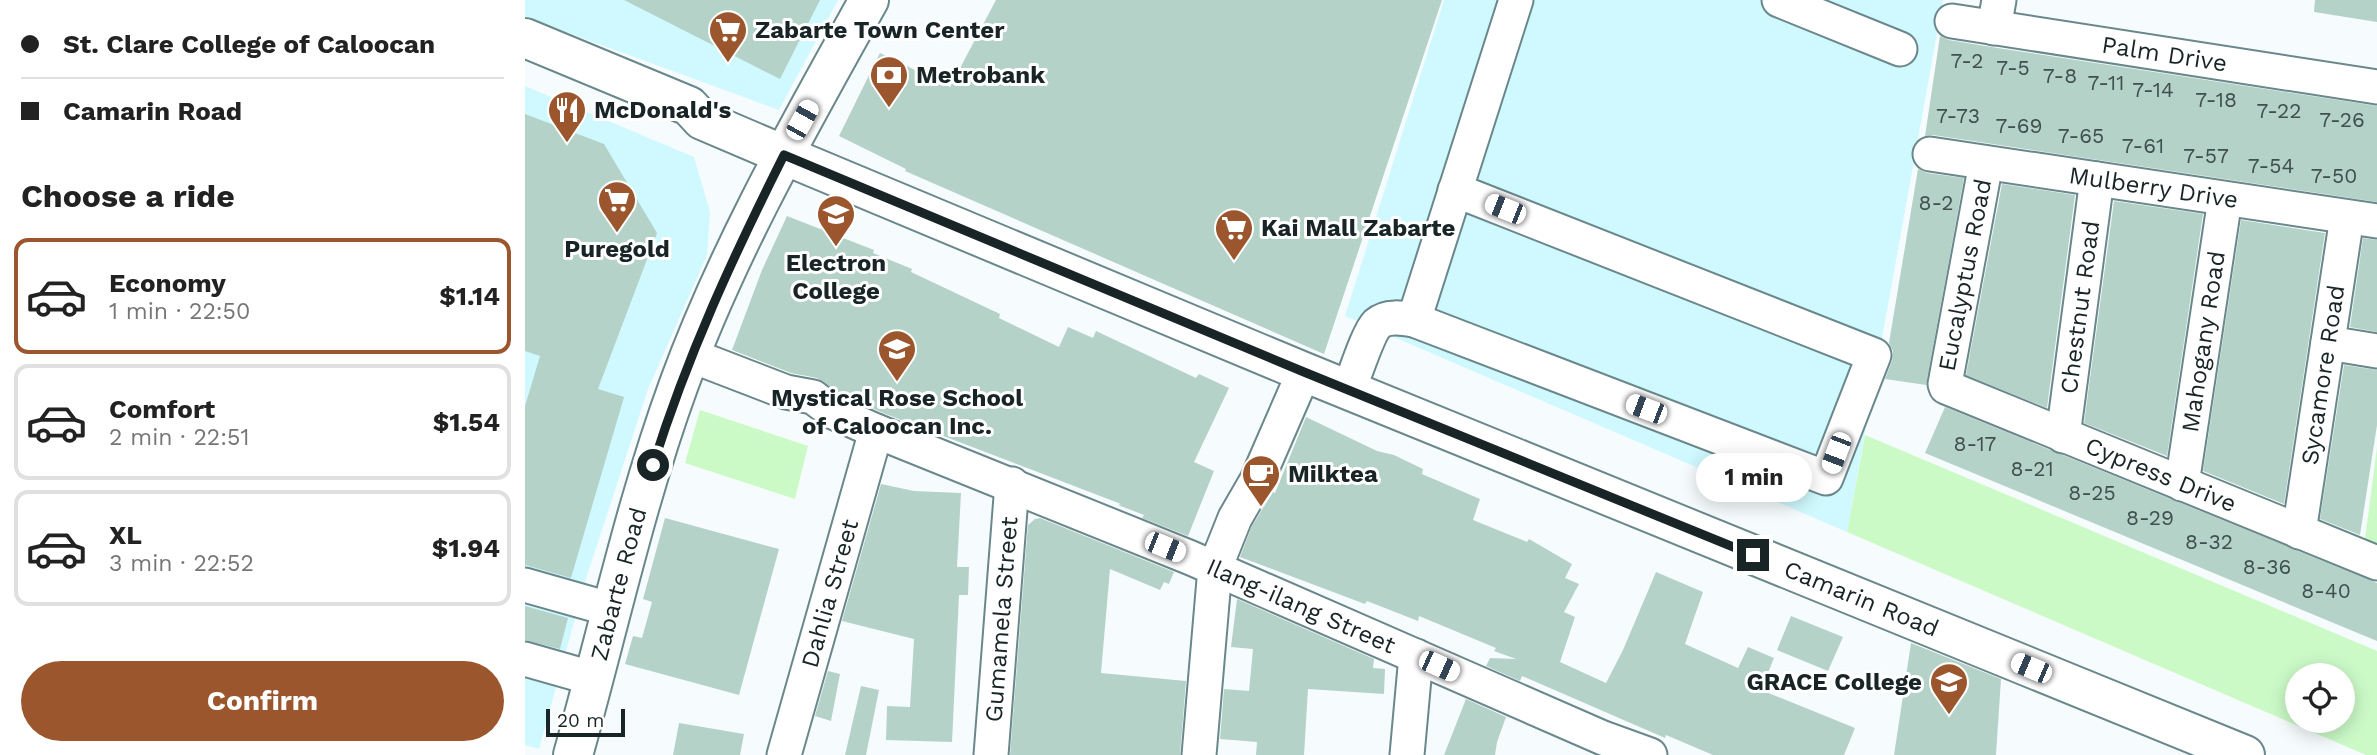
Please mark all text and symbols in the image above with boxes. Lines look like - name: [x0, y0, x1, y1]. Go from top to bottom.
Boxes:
- supermarket icon: Zabarte Town Center: [707, 9, 749, 64]
- place label: Zabarte Town Center: [755, 16, 1005, 44]
- text: St. Clare College of Caloocan: [63, 29, 435, 59]
- street label: Palm Drive: [2100, 30, 2229, 78]
- house number: 7-2: [1951, 48, 1983, 73]
- bank icon: Metrobank: [868, 54, 910, 109]
- house number: 7-5: [1996, 55, 2030, 80]
- place label: Metrobank: [916, 61, 1045, 89]
- house number: 7-8: [2043, 63, 2077, 88]
- house number: 7-11: [2088, 70, 2124, 95]
- house number: 7-14: [2132, 77, 2174, 102]
- house number: 7-18: [2195, 87, 2237, 112]
- restaurant icon: McDonald's: [546, 89, 588, 144]
- text: Camarin Road: [63, 96, 242, 126]
- place label: McDonald's: [594, 96, 732, 124]
- car: [783, 97, 822, 143]
- house number: 7-22: [2256, 98, 2302, 123]
- house number: 7-73: [1936, 103, 1980, 128]
- house number: 7-26: [2319, 107, 2365, 132]
- house number: 7-69: [1995, 113, 2043, 138]
- house number: 7-65: [2058, 123, 2104, 148]
- house number: 7-61: [2122, 133, 2164, 158]
- house number: 7-57: [2183, 143, 2229, 168]
- house number: 7-54: [2248, 153, 2294, 178]
- street label: Mulberry Drive: [2067, 161, 2240, 214]
- house number: 7-50: [2311, 163, 2357, 188]
- text: Choose a ride: [21, 177, 235, 215]
- street label: Eucalyptus Road: [1933, 177, 1997, 373]
- supermarket icon: Puregold: [596, 179, 638, 234]
- house number: 8-2: [1918, 190, 1954, 215]
- car: [1482, 191, 1529, 227]
- school or university icon: Electron College: [815, 193, 857, 248]
- supermarket icon: Kai Mall Zabarte: [1213, 207, 1255, 262]
- place label: Kai Mall Zabarte: [1261, 214, 1456, 242]
- street label: Chestnut Road: [2055, 219, 2105, 395]
- place label: Puregold: [564, 235, 670, 263]
- place label: Electron College: [786, 249, 886, 305]
- street label: Mahogany Road: [2176, 249, 2231, 434]
- icon: car: [25, 265, 88, 328]
- text: Economy: [109, 268, 226, 298]
- text: $1.14: [439, 281, 500, 311]
- street label: Sycamore Road: [2295, 283, 2350, 467]
- text: 1 min · 22:50: [109, 298, 250, 325]
- school or university icon: Mystical Rose School of Caloocan Inc.: [876, 328, 918, 383]
- place label: Mystical Rose School of Caloocan Inc.: [771, 384, 1023, 440]
- icon: car: [25, 391, 88, 454]
- car: [1623, 392, 1670, 426]
- text: Comfort: [109, 394, 215, 424]
- text: $1.54: [433, 407, 500, 437]
- text: 2 min · 22:51: [109, 424, 249, 451]
- car: [1819, 430, 1854, 476]
- house number: 8-17: [1954, 431, 1997, 456]
- street label: Cypress Drive: [2081, 431, 2240, 518]
- route start: [637, 449, 669, 481]
- cafe icon: Milktea: [1240, 453, 1282, 508]
- callout: 1 min: [1695, 454, 1811, 503]
- house number: 8-21: [2010, 456, 2054, 481]
- place label: Milktea: [1288, 460, 1378, 488]
- text: 1 min: [1724, 464, 1784, 491]
- house number: 8-25: [2068, 480, 2116, 505]
- street label: Zabarte Road: [585, 504, 653, 663]
- house number: 8-29: [2126, 505, 2174, 530]
- street label: Gumamela Street: [980, 515, 1023, 723]
- street label: Dahlia Street: [796, 516, 864, 671]
- icon: car: [25, 517, 88, 580]
- text: XL: [109, 520, 142, 550]
- car: [1142, 529, 1189, 565]
- house number: 8-32: [2185, 529, 2233, 554]
- text: $1.94: [432, 533, 500, 563]
- route end: [1737, 539, 1769, 571]
- text: 3 min · 22:52: [109, 550, 254, 577]
- street label: Ilang-ilang Street: [1202, 553, 1400, 660]
- house number: 8-36: [2243, 554, 2291, 579]
- street label: Camarin Road: [1780, 555, 1943, 643]
- house number: 8-40: [2301, 578, 2351, 603]
- car: [1416, 648, 1463, 684]
- car: [2008, 650, 2055, 686]
- button: Confirm: [21, 661, 504, 741]
- school or university icon: GRACE College: [1928, 661, 1970, 716]
- map controls: [2285, 663, 2355, 733]
- button: locate: [2285, 663, 2355, 733]
- place label: GRACE College: [1746, 668, 1922, 696]
- scale bar: [546, 706, 625, 738]
- text: 20 m: [557, 709, 604, 732]

